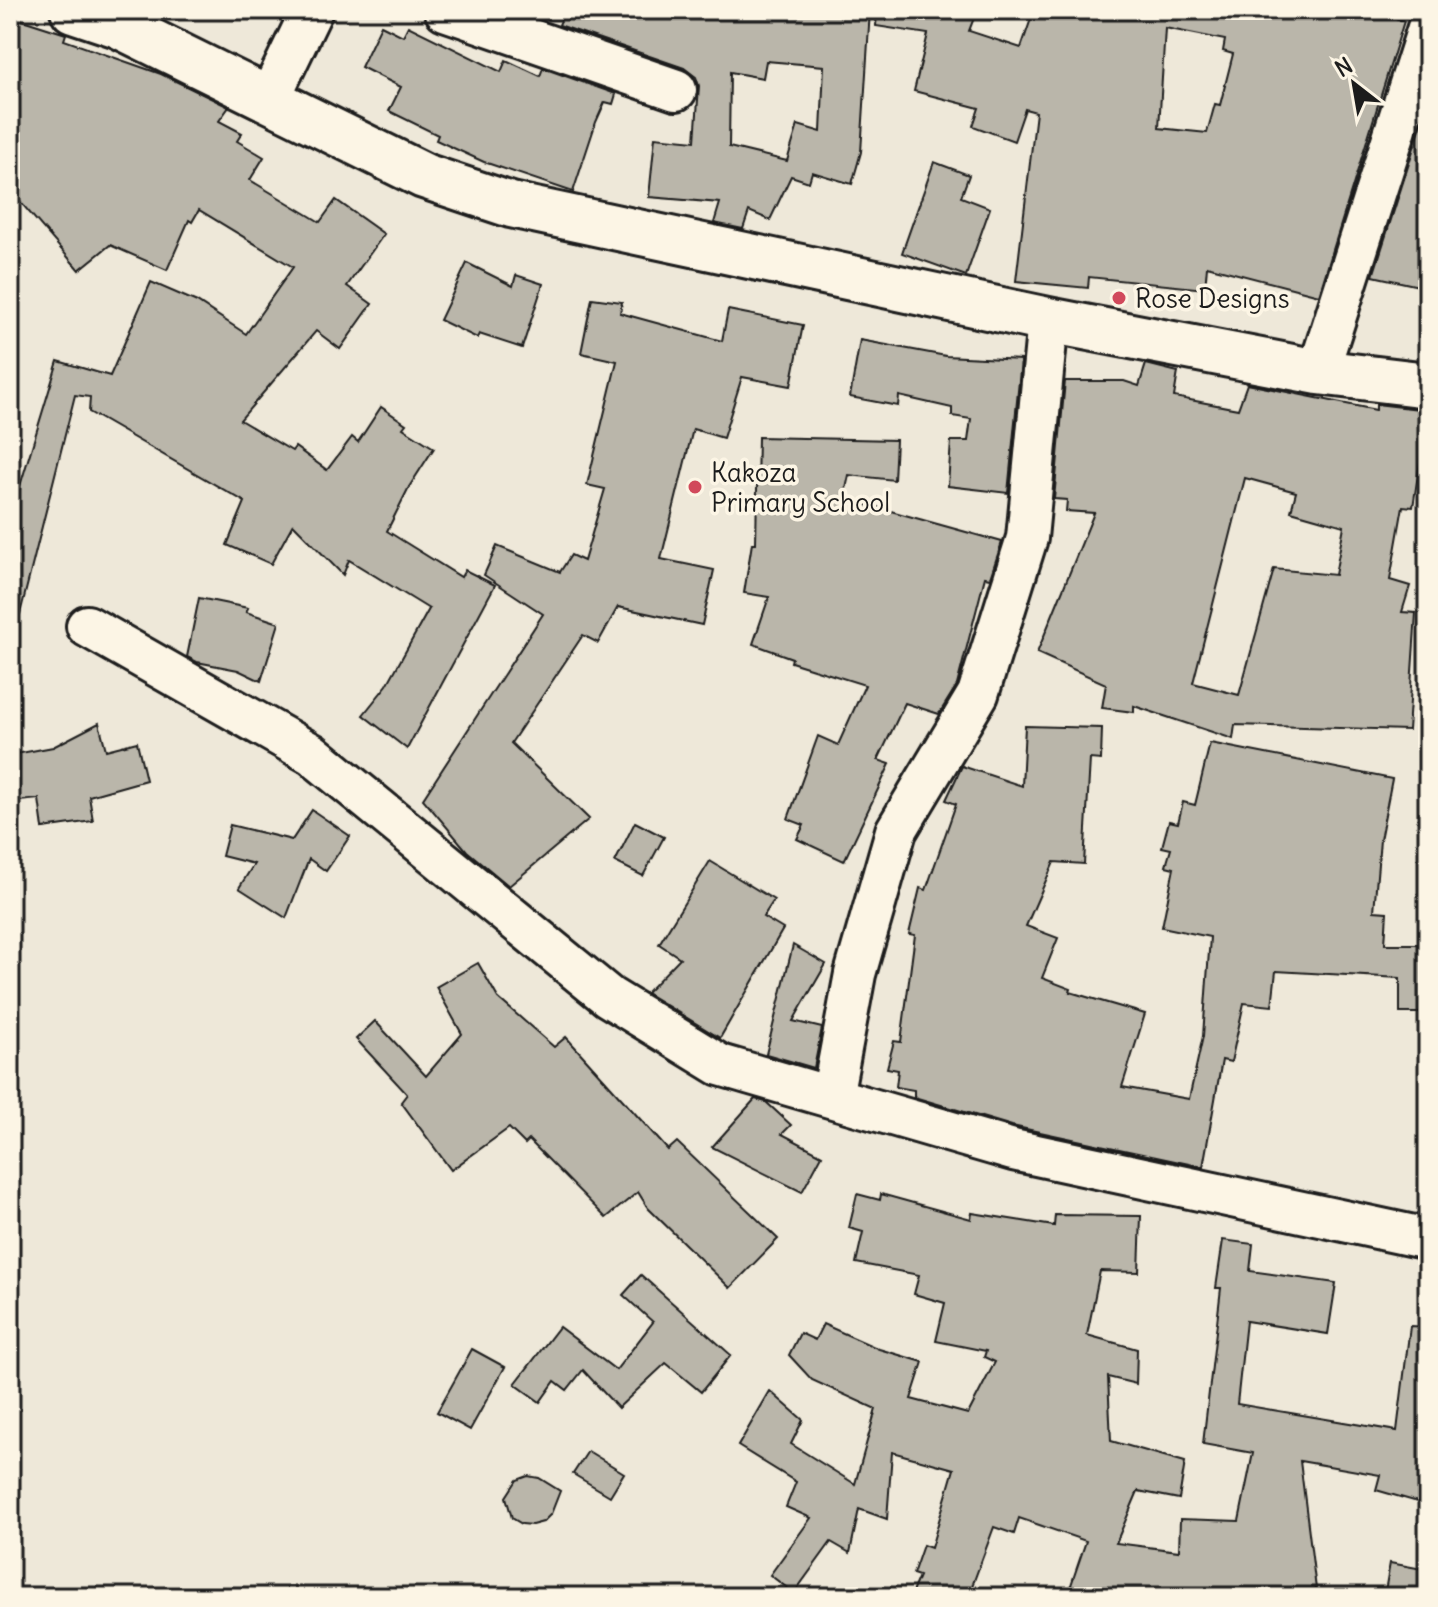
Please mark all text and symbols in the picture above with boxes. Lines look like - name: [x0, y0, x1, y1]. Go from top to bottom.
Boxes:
- north arrow: [1314, 44, 1394, 124]
- text: N: [1330, 51, 1357, 83]
- place label: Rose Designs: [1135, 282, 1289, 315]
- marker: Rose Designs: [1110, 289, 1128, 307]
- place label: Kakoza Primary School: [711, 456, 890, 519]
- marker: Kakoza Primary School: [686, 478, 704, 496]

